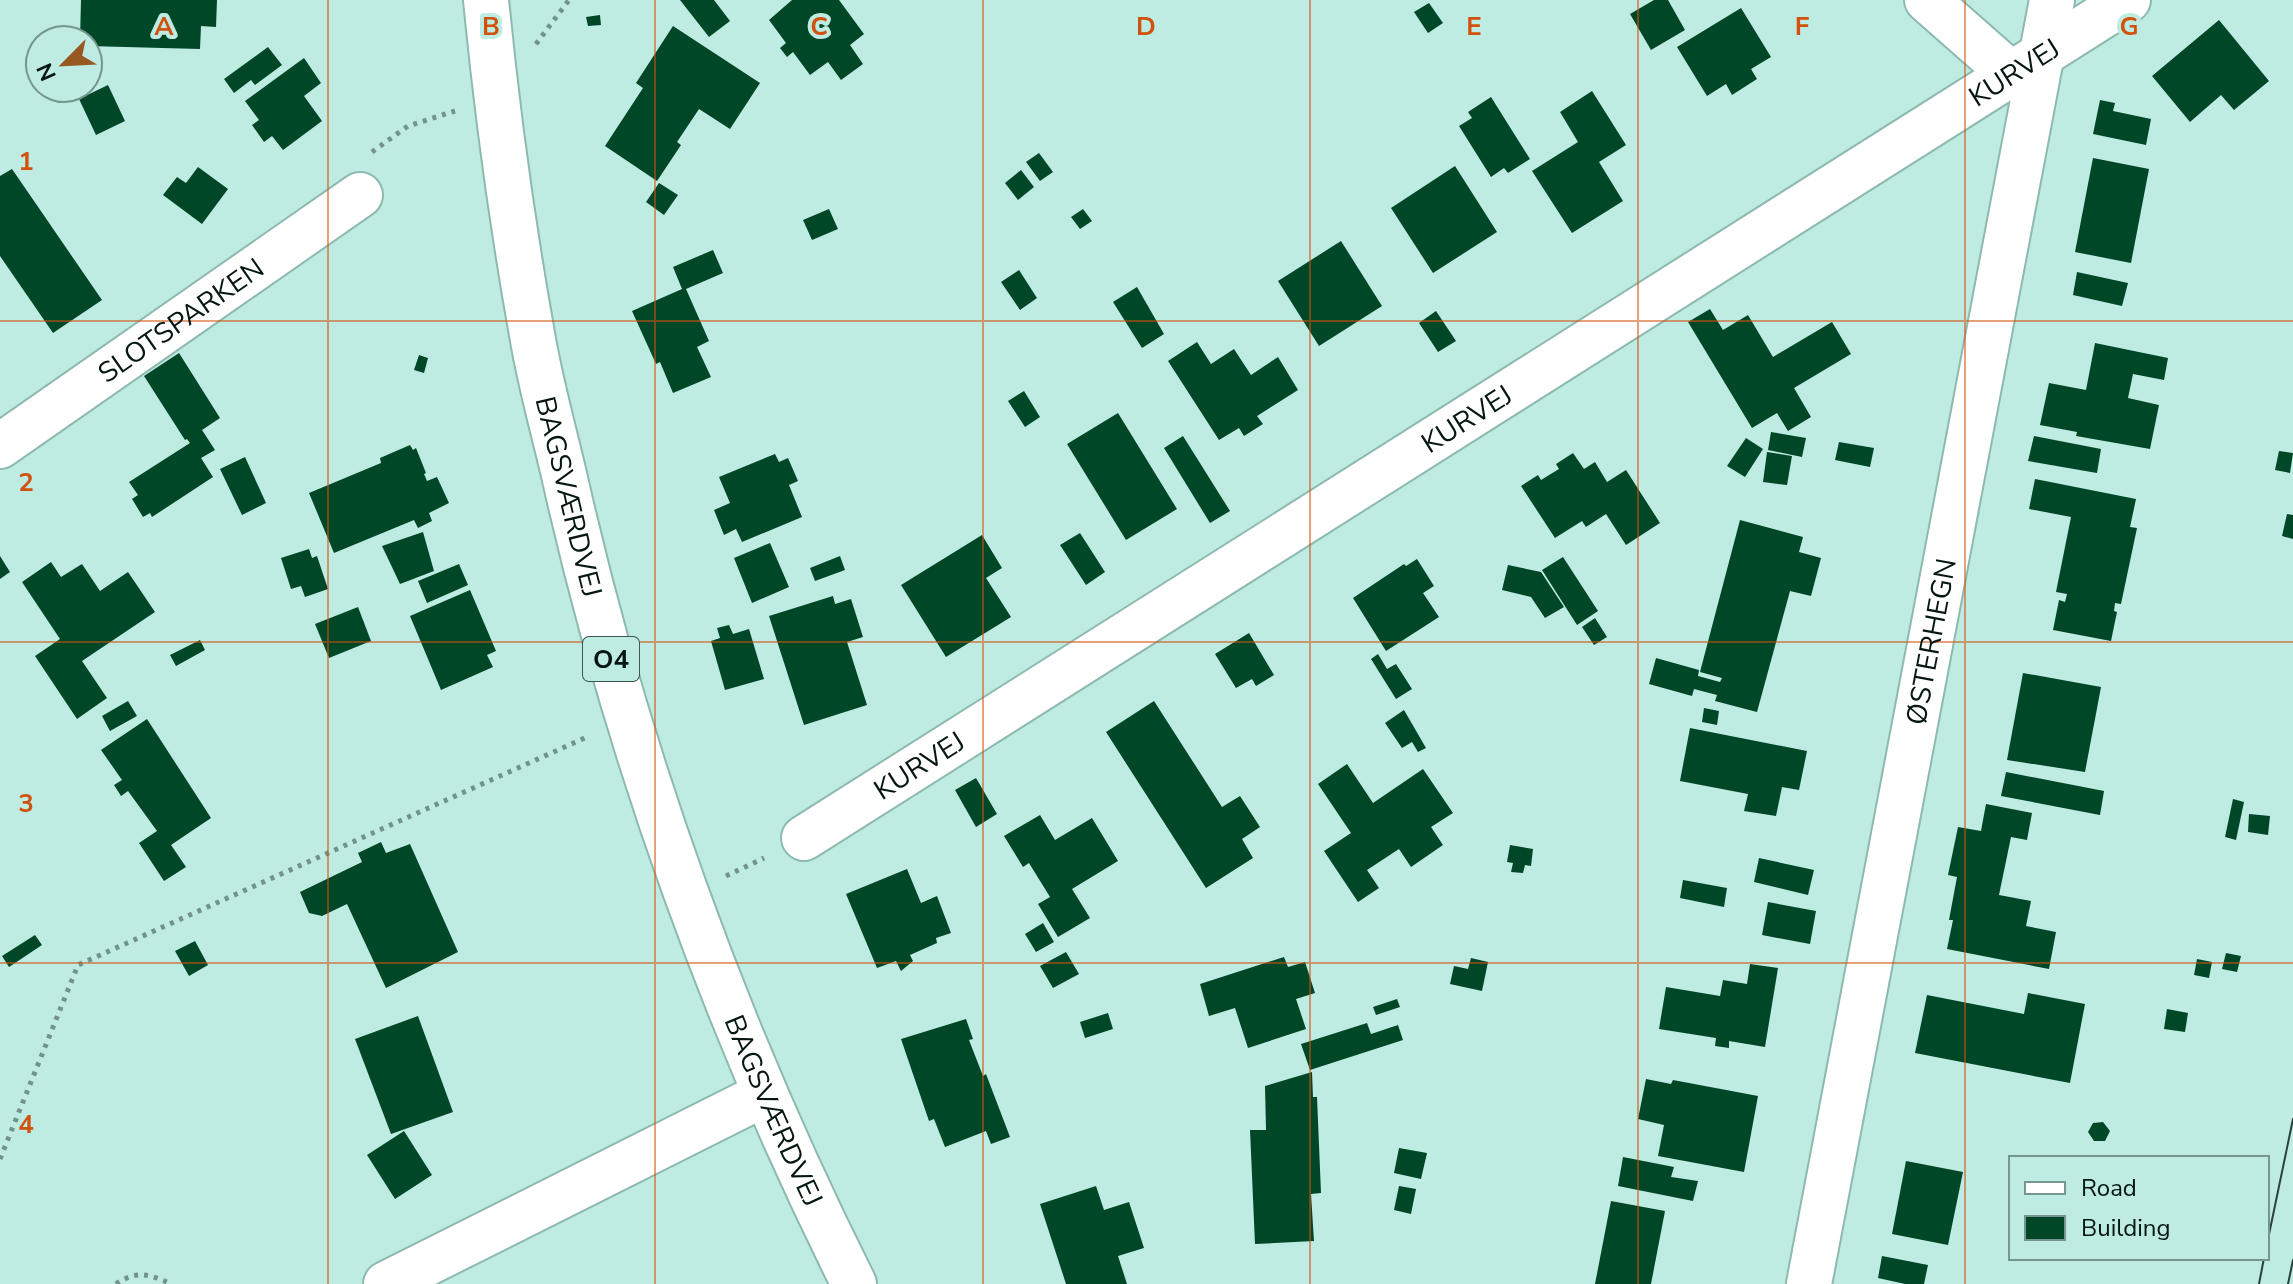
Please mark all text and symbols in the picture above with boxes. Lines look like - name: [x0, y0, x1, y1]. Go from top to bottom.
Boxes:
- text: A: [154, 9, 174, 44]
- text: B: [482, 9, 500, 44]
- text: C: [810, 9, 828, 44]
- text: D: [1136, 9, 1156, 44]
- text: E: [1466, 9, 1482, 44]
- text: F: [1795, 9, 1809, 44]
- text: G: [2119, 9, 2139, 44]
- north arrow: [24, 24, 104, 104]
- street label: KURVEJ: [1962, 30, 2067, 116]
- text: N: [30, 58, 64, 85]
- text: 1: [18, 144, 34, 179]
- street label: SLOTSPARKEN: [90, 250, 272, 392]
- street label: KURVEJ: [1414, 377, 1520, 463]
- street label: BAGSVÆRDVEJ: [526, 393, 611, 601]
- text: 2: [18, 465, 34, 500]
- street label: ØSTERHEGN: [1897, 555, 1966, 728]
- road number: O4: [583, 637, 639, 681]
- street label: KURVEJ: [867, 723, 972, 809]
- text: 3: [18, 786, 34, 821]
- street label: BAGSVÆRDVEJ: [715, 1009, 831, 1213]
- text: 4: [18, 1107, 34, 1142]
- legend: [2009, 1156, 2269, 1260]
- text: Road: [2081, 1172, 2137, 1204]
- text: Building: [2081, 1212, 2171, 1244]

